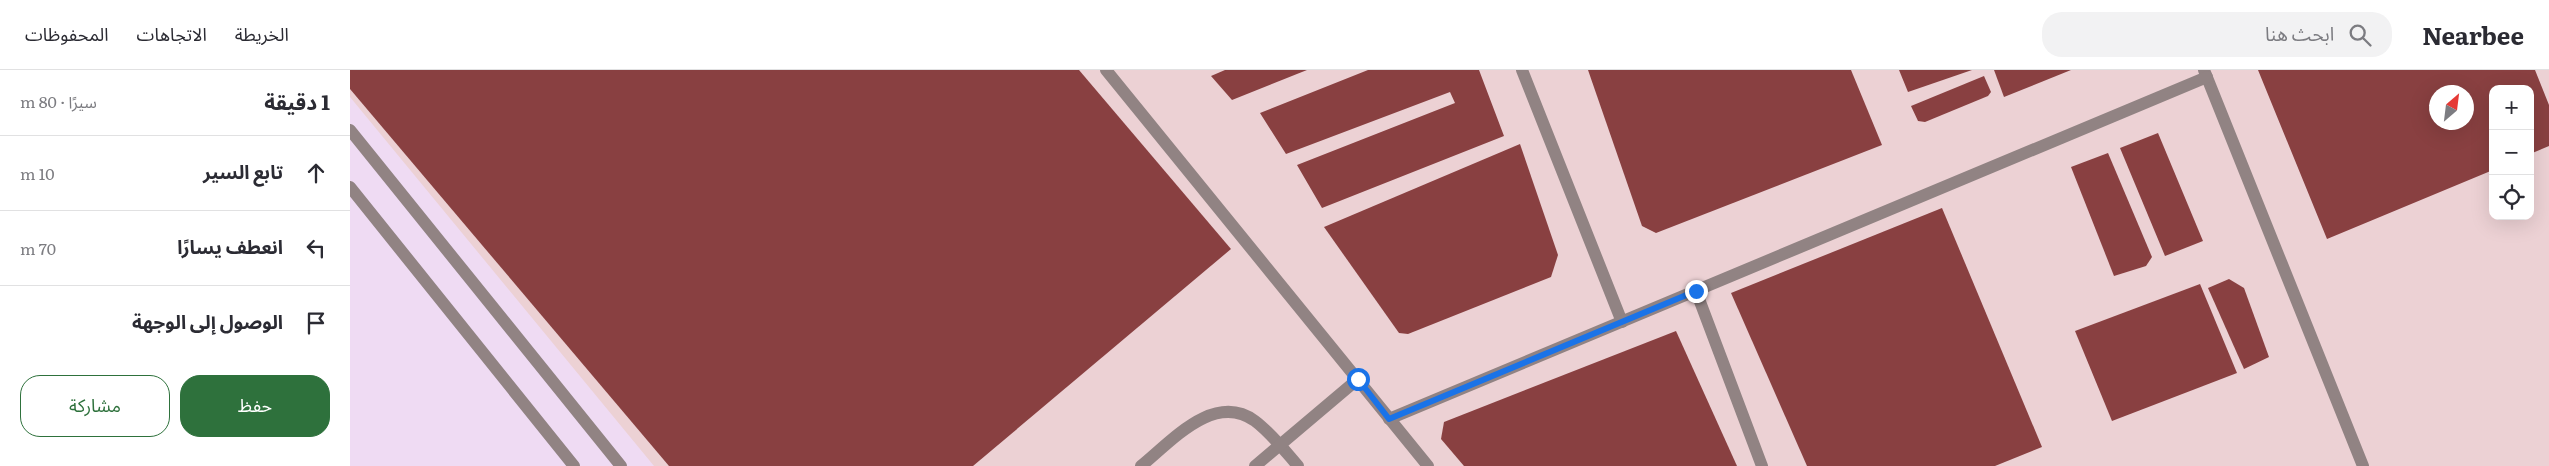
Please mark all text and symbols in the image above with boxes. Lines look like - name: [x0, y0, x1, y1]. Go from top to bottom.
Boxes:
- search box: [2042, 12, 2392, 57]
- text: Nearbee: [2422, 17, 2524, 52]
- text: ابحث هنا: [2265, 19, 2334, 47]
- text: المحفوظات: [25, 20, 109, 47]
- text: الاتجاهات: [137, 20, 207, 47]
- text: الخريطة: [235, 20, 289, 47]
- icon: search: [2346, 21, 2374, 49]
- text: 1 دقيقة: [264, 85, 330, 116]
- north arrow: [2429, 85, 2474, 130]
- map controls: [2489, 85, 2534, 220]
- button: +: [2489, 85, 2534, 130]
- text: سيرًا · 80 m: [20, 89, 97, 113]
- button: −: [2489, 130, 2534, 175]
- text: تابع السير: [203, 157, 283, 185]
- icon: ahead: [302, 159, 330, 187]
- text: 10 m: [20, 161, 55, 185]
- button: locate: [2489, 175, 2534, 220]
- text: انعطف يسارًا: [177, 232, 283, 260]
- icon: left: [302, 234, 330, 262]
- text: 70 m: [20, 236, 56, 260]
- route end: [1685, 280, 1708, 303]
- text: الوصول إلى الوجهة: [132, 307, 283, 335]
- icon: arrive: [302, 309, 330, 337]
- route start: [1347, 368, 1370, 391]
- button: مشاركة: [20, 375, 170, 437]
- button: حفظ: [180, 375, 330, 437]

